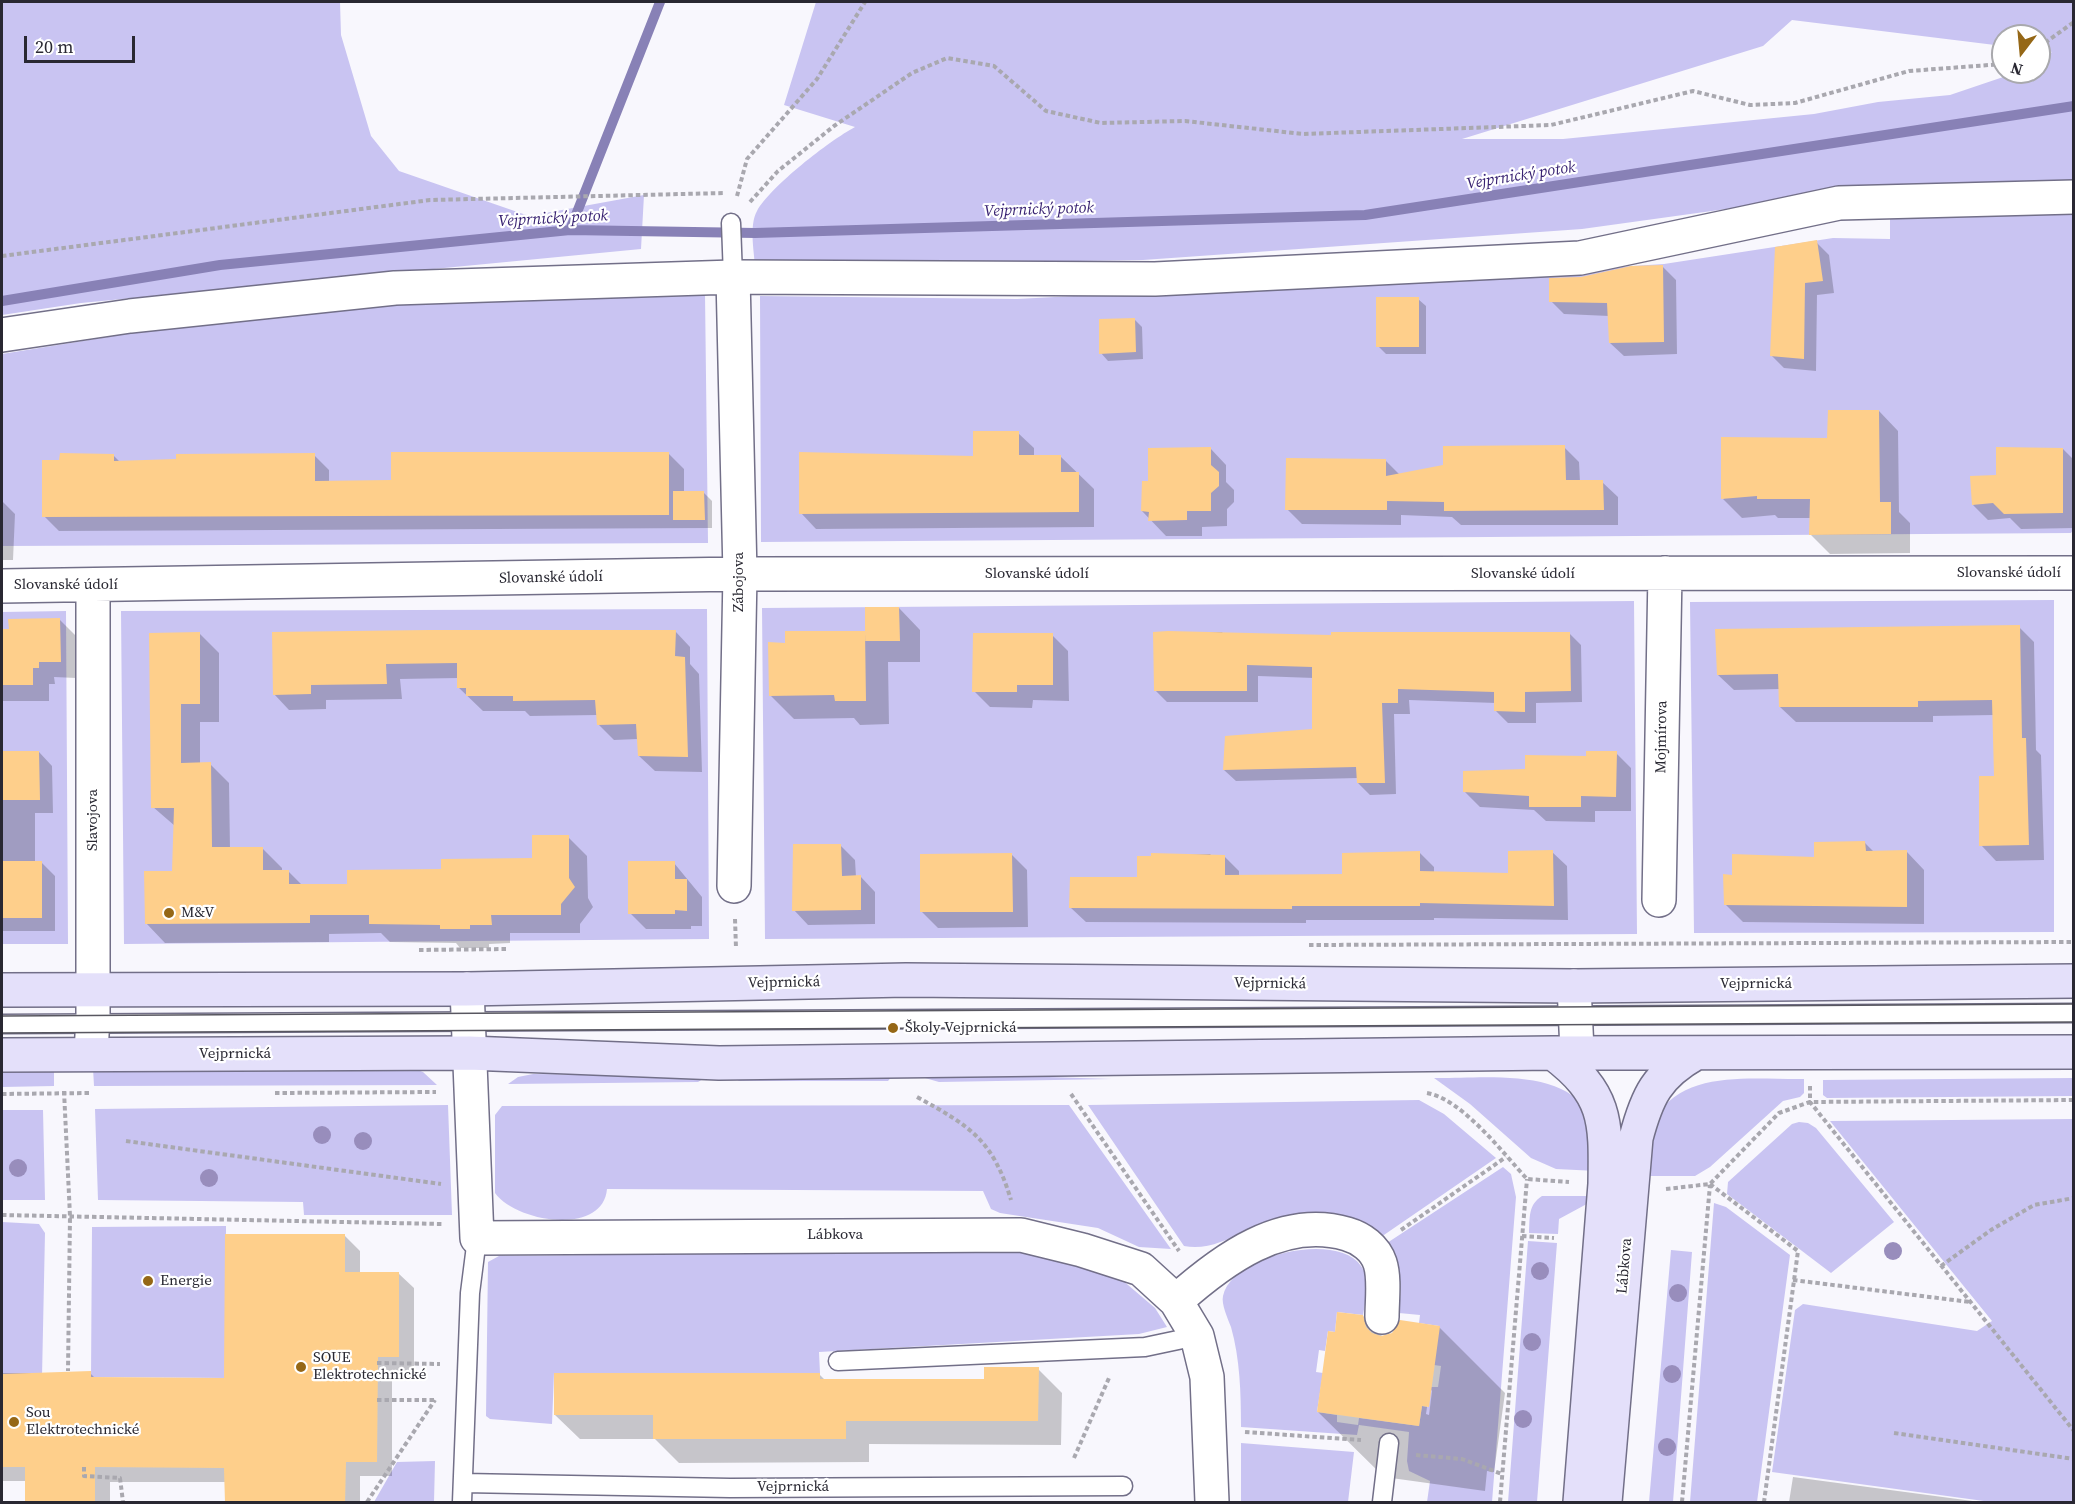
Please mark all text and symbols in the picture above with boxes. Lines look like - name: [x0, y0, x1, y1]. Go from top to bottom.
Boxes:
- scale bar: [27, 24, 138, 62]
- north arrow: [1991, 24, 2051, 84]
- text: 20 m: [35, 34, 73, 59]
- text: N: [2008, 57, 2025, 82]
- water label: Vejprnický potok: [1465, 158, 1577, 194]
- water label: Vejprnický potok: [984, 198, 1094, 222]
- water label: Vejprnický potok: [498, 207, 608, 231]
- street label: Zábojova: [730, 552, 748, 612]
- street label: Slovanské údolí: [1957, 564, 2061, 582]
- street label: Slovanské údolí: [985, 565, 1089, 583]
- street label: Slovanské údolí: [1471, 565, 1575, 583]
- street label: Slovanské údolí: [499, 568, 603, 588]
- street label: Slovanské údolí: [14, 576, 118, 594]
- street label: Mojmírova: [1652, 700, 1672, 774]
- street label: Slavojova: [84, 789, 102, 851]
- place label: M&V: [181, 904, 214, 922]
- marker: M&V: [162, 906, 176, 920]
- street label: Vejprnická: [748, 973, 820, 993]
- street label: Vejprnická: [1234, 974, 1306, 994]
- street label: Vejprnická: [1720, 975, 1792, 993]
- place label: Školy Vejprnická: [905, 1019, 1017, 1037]
- marker: Školy Vejprnická: [886, 1021, 900, 1035]
- street label: Vejprnická: [199, 1045, 271, 1063]
- street label: Lábkova: [807, 1226, 863, 1244]
- street label: Lábkova: [1614, 1237, 1636, 1295]
- place label: Energie: [160, 1272, 212, 1290]
- marker: Energie: [141, 1274, 155, 1288]
- place label: SOUE Elektrotechnické: [313, 1349, 426, 1384]
- marker: SOUE Elektrotechnické: [294, 1360, 308, 1374]
- place label: Sou Elektrotechnické: [26, 1404, 139, 1439]
- marker: Sou Elektrotechnické: [7, 1415, 21, 1429]
- street label: Vejprnická: [757, 1478, 829, 1496]

